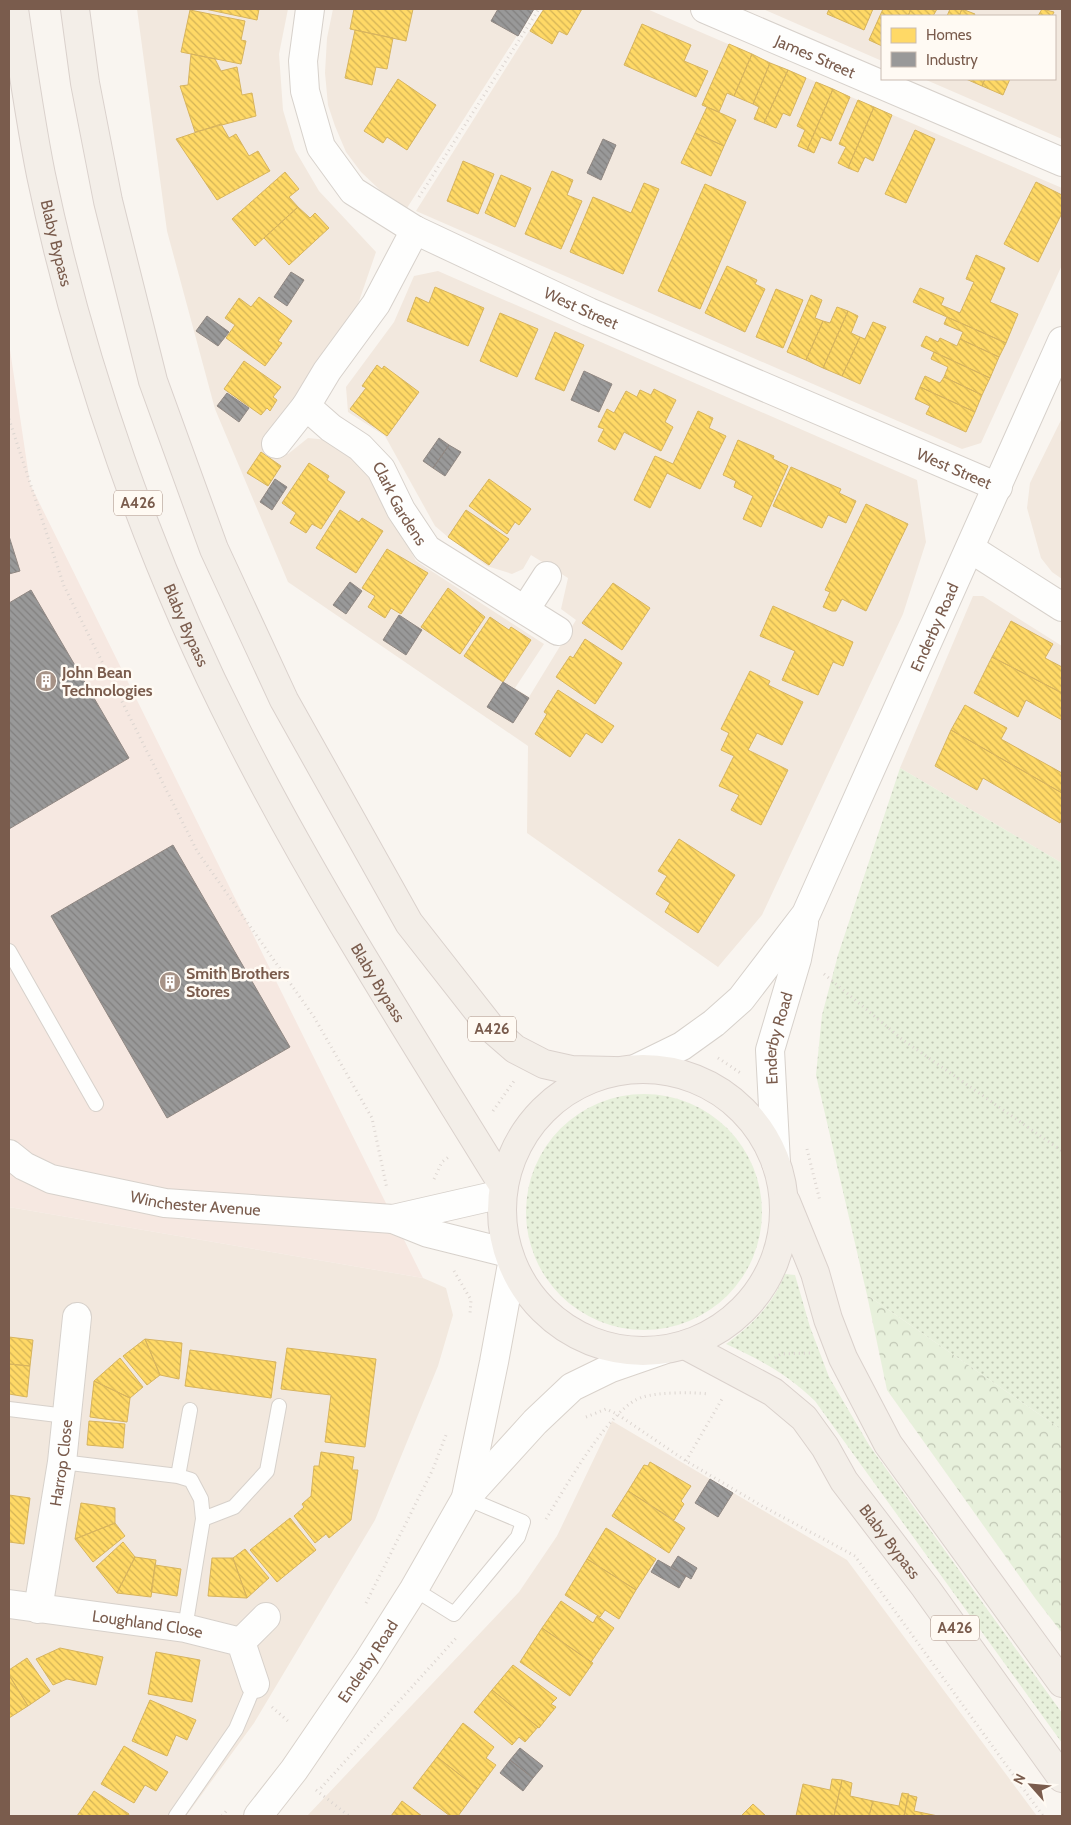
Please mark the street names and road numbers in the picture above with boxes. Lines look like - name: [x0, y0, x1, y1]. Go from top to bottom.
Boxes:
- street label: James Street: [771, 30, 859, 82]
- street label: Blaby Bypass: [37, 198, 77, 289]
- street label: West Street: [541, 283, 622, 333]
- street label: West Street: [914, 444, 995, 493]
- street label: Clark Gardens: [369, 457, 431, 549]
- road number: A426: [114, 490, 162, 516]
- street label: Enderby Road: [906, 580, 962, 674]
- street label: Blaby Bypass: [160, 581, 213, 670]
- street label: Blaby Bypass: [347, 940, 410, 1026]
- street label: Enderby Road: [761, 989, 796, 1085]
- road number: A426: [468, 1016, 516, 1042]
- street label: Winchester Avenue: [129, 1186, 261, 1219]
- street label: Harrop Close: [45, 1419, 76, 1508]
- street label: Blaby Bypass: [856, 1500, 925, 1583]
- street label: Loughland Close: [91, 1606, 205, 1642]
- street label: Enderby Road: [334, 1616, 402, 1706]
- road number: A426: [931, 1616, 979, 1640]

